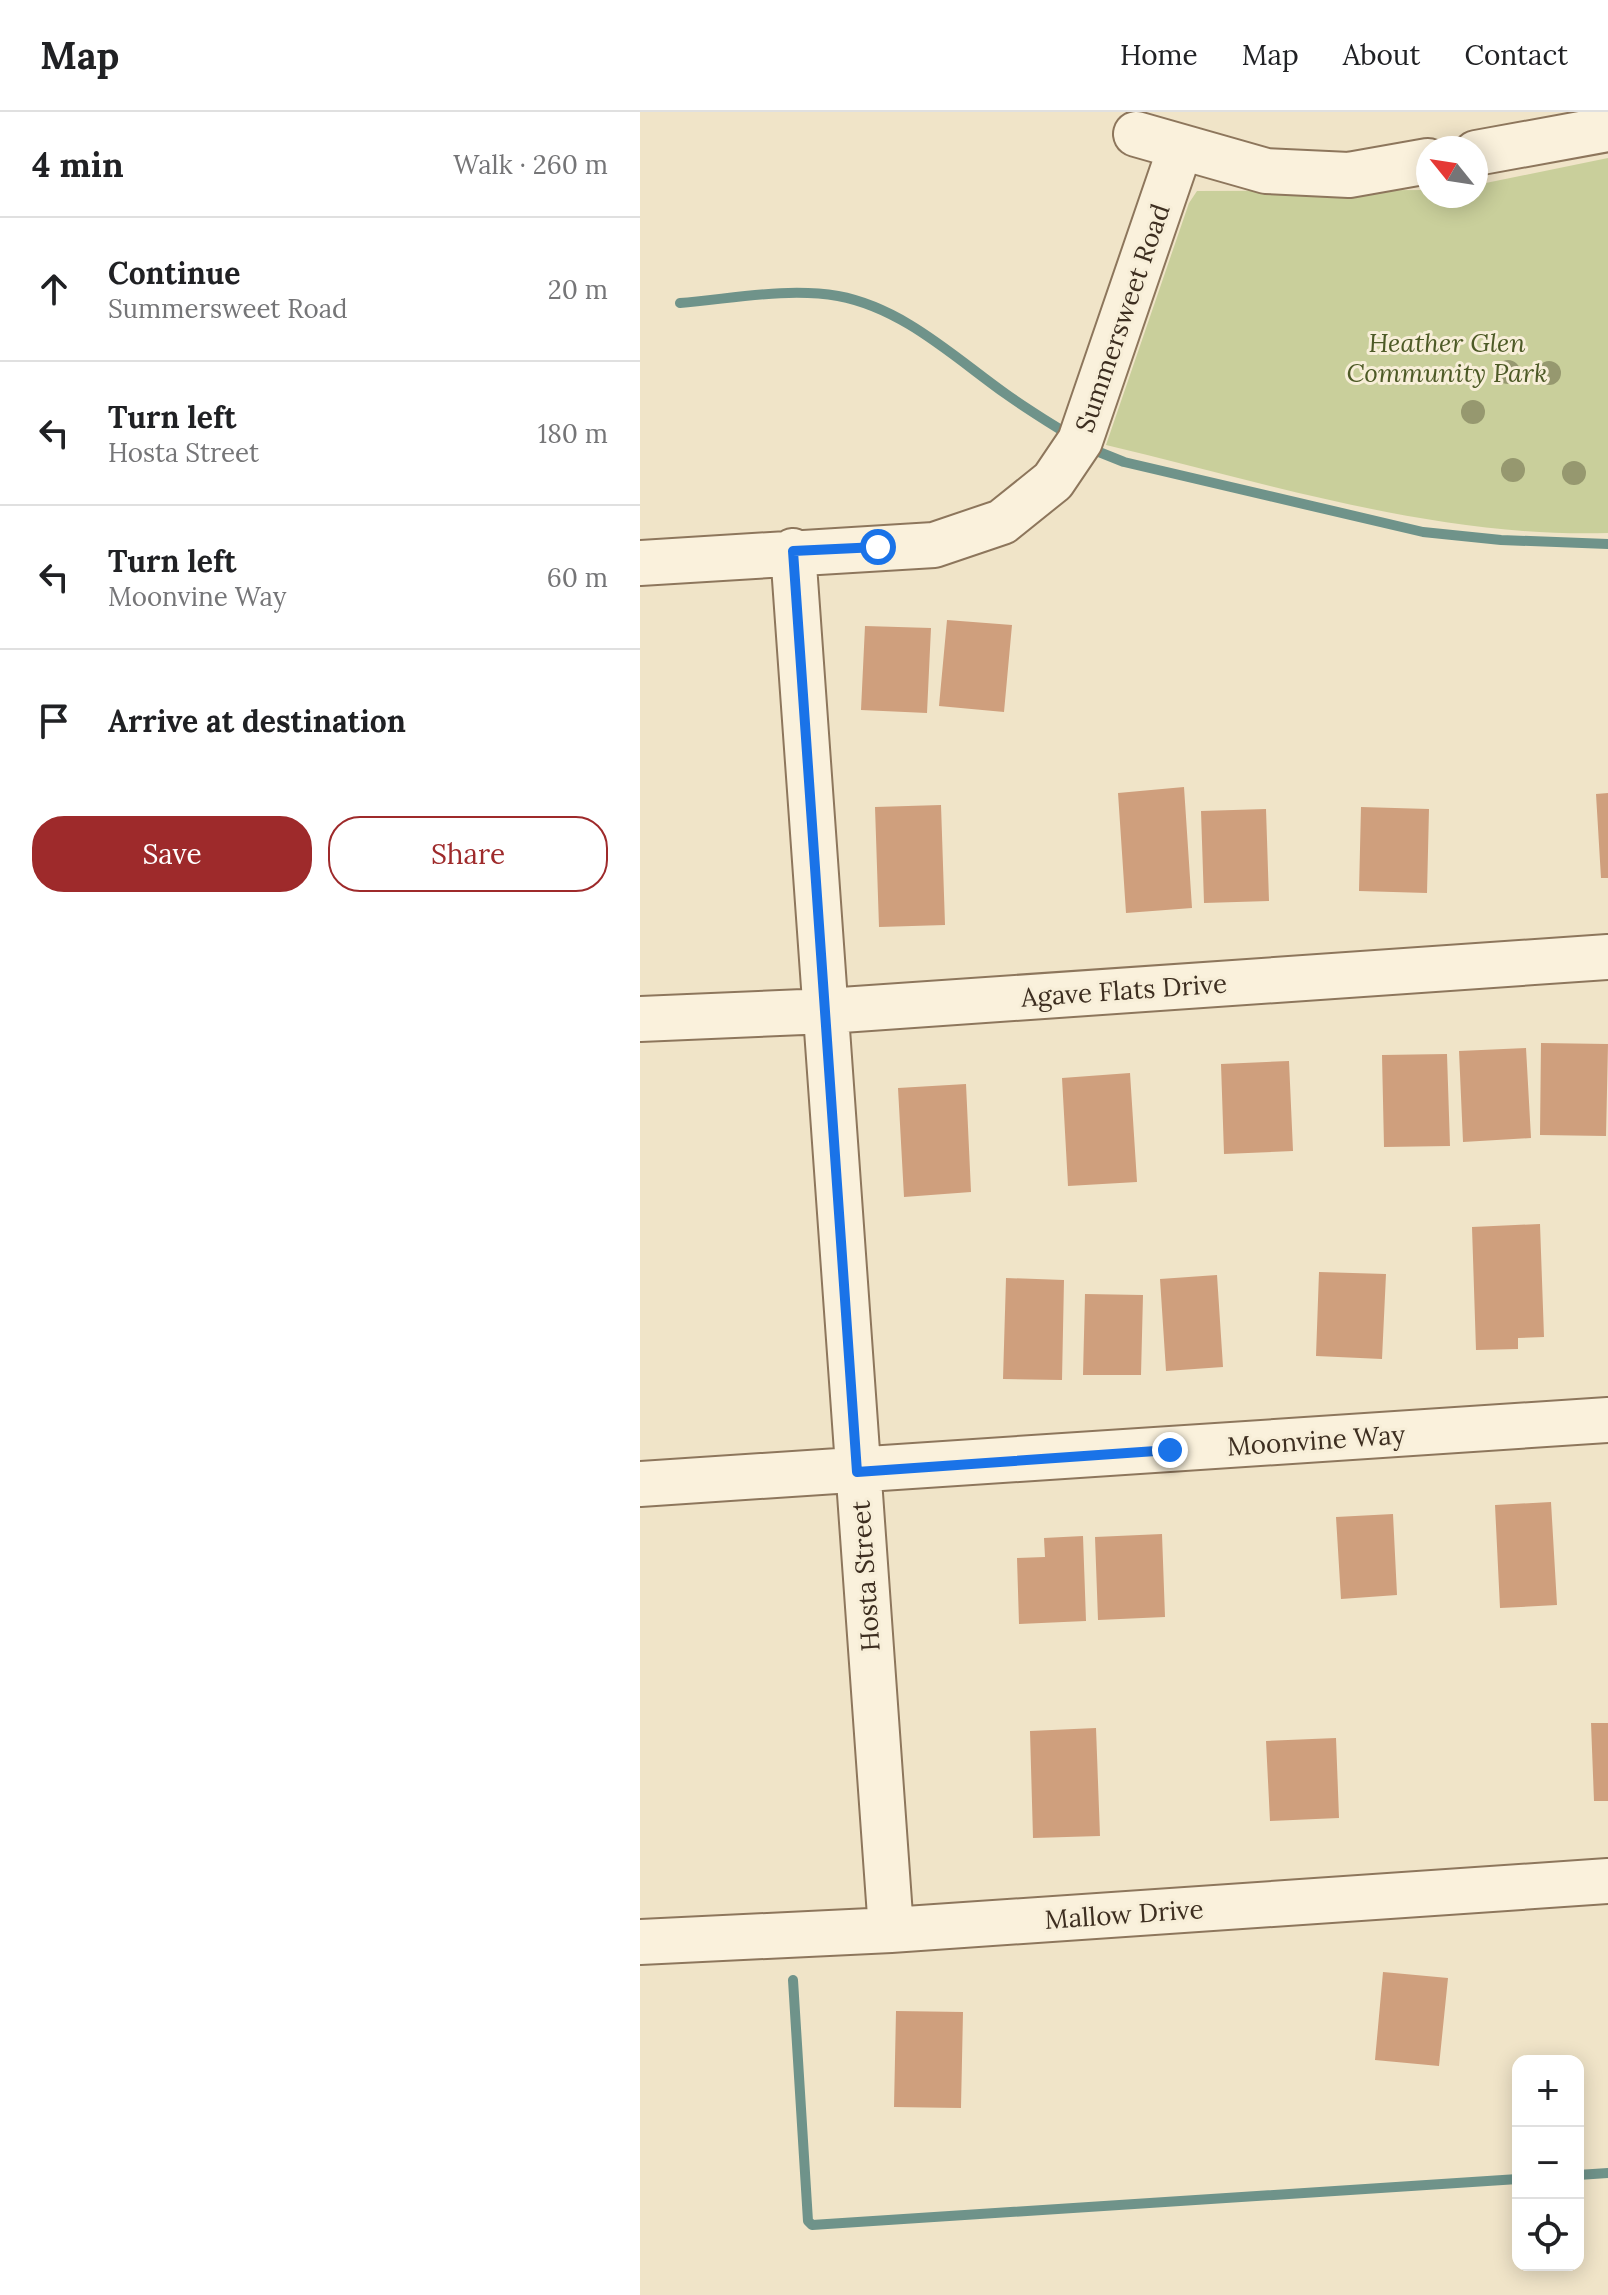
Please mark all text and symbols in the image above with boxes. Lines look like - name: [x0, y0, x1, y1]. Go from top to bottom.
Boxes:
- text: Map: [40, 31, 119, 79]
- text: Home: [1120, 37, 1198, 73]
- text: Map: [1242, 37, 1299, 73]
- text: About: [1343, 37, 1420, 73]
- text: Contact: [1464, 37, 1568, 73]
- north arrow: [1416, 136, 1488, 208]
- text: 4 min: [32, 143, 124, 186]
- text: Walk · 260 m: [453, 148, 608, 181]
- street label: Summersweet Road: [1067, 199, 1177, 437]
- text: Continue: [108, 254, 240, 292]
- icon: ahead: [32, 267, 76, 311]
- text: 20 m: [548, 273, 608, 306]
- text: Summersweet Road: [108, 292, 348, 325]
- park label: Heather Glen Community Park: [1347, 326, 1547, 389]
- text: Turn left: [108, 398, 236, 436]
- icon: left: [32, 411, 76, 455]
- text: 180 m: [538, 417, 608, 450]
- text: Hosta Street: [108, 436, 259, 469]
- route start: [860, 529, 896, 565]
- text: Turn left: [108, 542, 236, 580]
- icon: left: [32, 555, 76, 599]
- text: 60 m: [547, 561, 608, 594]
- text: Moonvine Way: [108, 580, 286, 613]
- icon: arrive: [32, 699, 76, 743]
- text: Arrive at destination: [108, 702, 406, 740]
- button: Save: [32, 816, 312, 892]
- button: Share: [328, 816, 608, 892]
- street label: Agave Flats Drive: [1019, 966, 1228, 1014]
- street label: Moonvine Way: [1226, 1417, 1406, 1463]
- route end: [1152, 1432, 1188, 1468]
- street label: Hosta Street: [843, 1500, 887, 1652]
- street label: Mallow Drive: [1044, 1892, 1204, 1936]
- map controls: [1512, 2055, 1584, 2271]
- button: +: [1512, 2055, 1584, 2127]
- button: −: [1512, 2127, 1584, 2199]
- button: locate: [1512, 2199, 1584, 2271]

